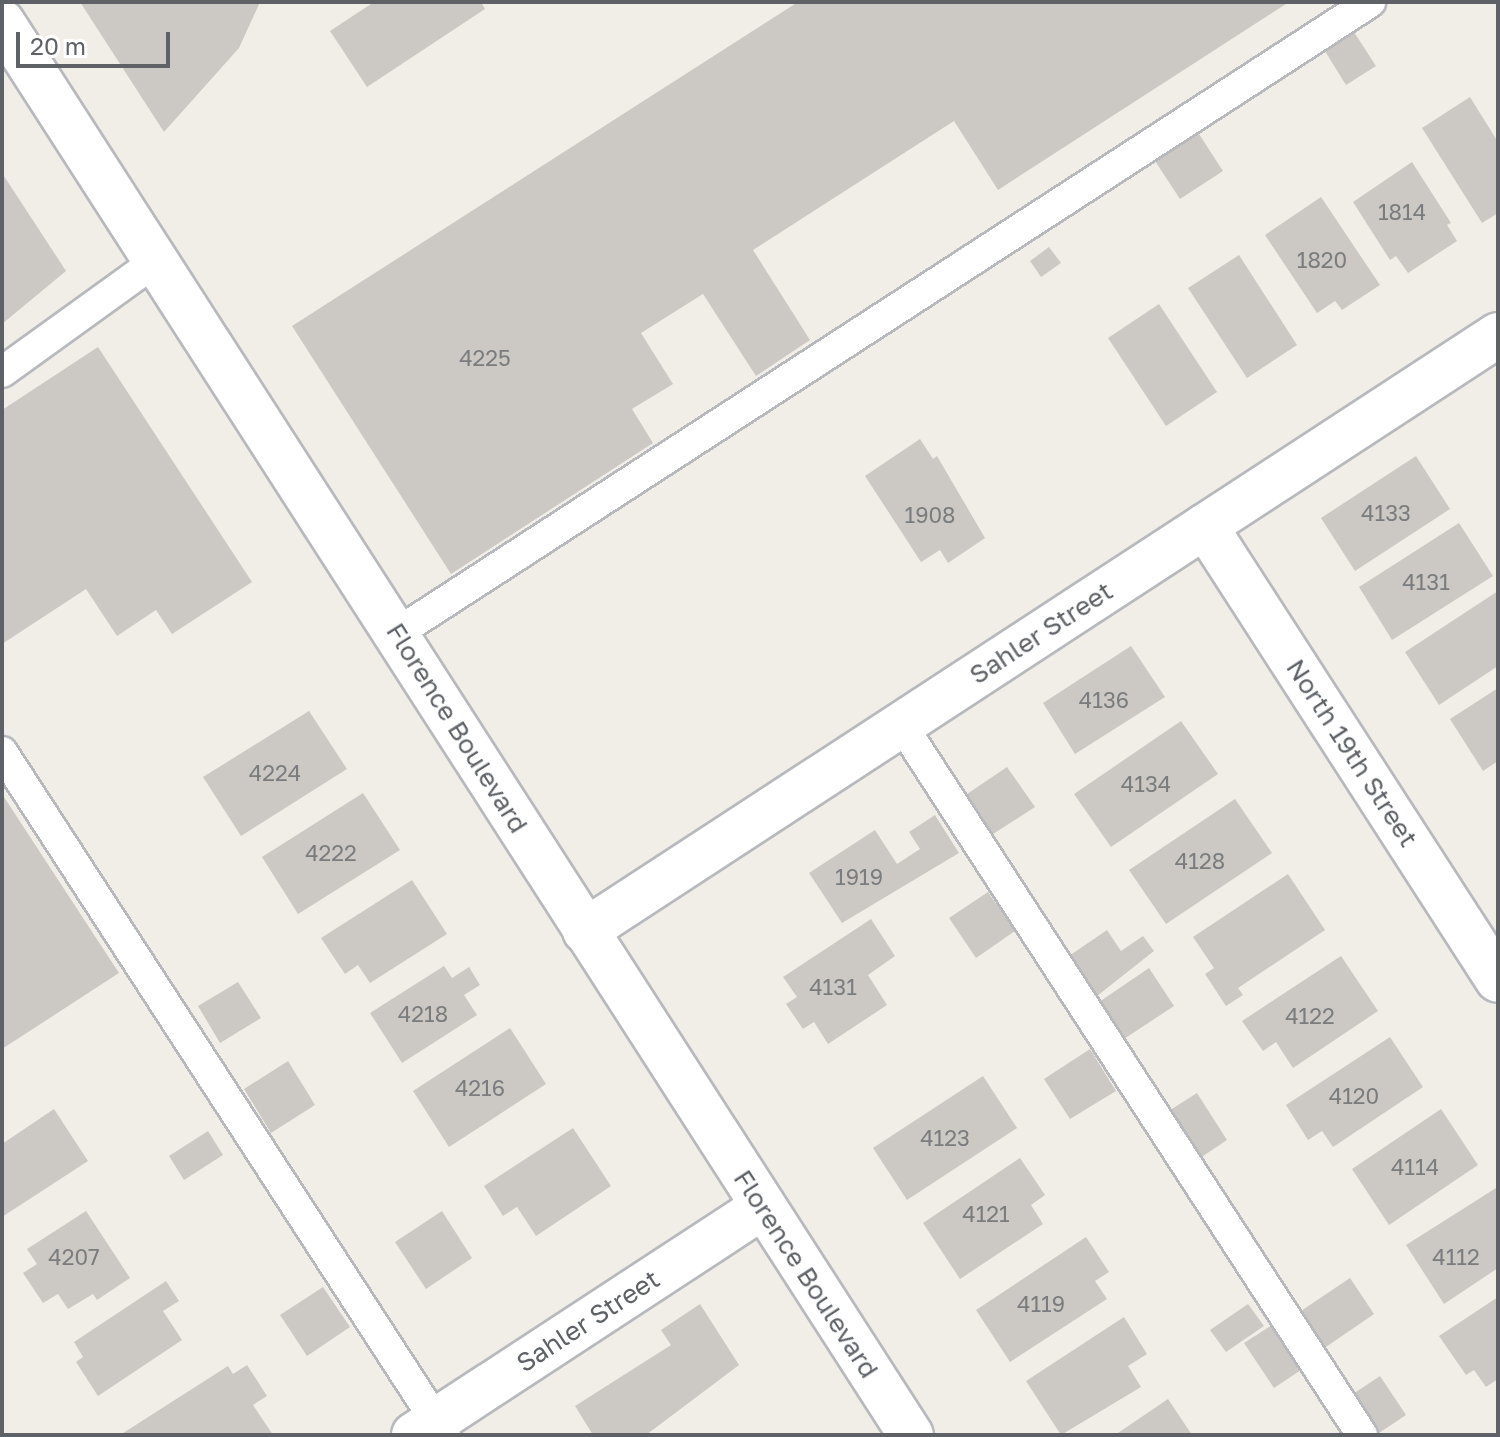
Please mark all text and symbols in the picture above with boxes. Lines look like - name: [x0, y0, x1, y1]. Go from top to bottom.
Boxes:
- scale bar: [20, 16, 174, 66]
- text: 20 m: [30, 31, 86, 60]
- house number: 1814: [1378, 199, 1426, 225]
- house number: 1820: [1297, 247, 1347, 273]
- house number: 4225: [459, 345, 511, 371]
- house number: 4133: [1361, 500, 1411, 526]
- house number: 1908: [904, 502, 956, 528]
- house number: 4131: [1402, 569, 1450, 595]
- street label: Sahler Street: [964, 575, 1118, 691]
- street label: Florence Boulevard: [380, 617, 534, 839]
- street label: North 19th Street: [1280, 653, 1424, 853]
- house number: 4136: [1079, 687, 1129, 713]
- house number: 4224: [249, 760, 301, 786]
- house number: 4134: [1121, 771, 1171, 797]
- house number: 4222: [305, 840, 357, 866]
- house number: 4128: [1175, 848, 1225, 874]
- house number: 1919: [835, 864, 883, 890]
- house number: 4131: [809, 974, 857, 1000]
- house number: 4218: [398, 1001, 448, 1027]
- house number: 4122: [1285, 1003, 1335, 1029]
- house number: 4216: [455, 1075, 505, 1101]
- house number: 4120: [1329, 1083, 1379, 1109]
- house number: 4123: [920, 1125, 970, 1151]
- house number: 4114: [1391, 1154, 1439, 1180]
- street label: Florence Boulevard: [727, 1164, 885, 1384]
- house number: 4121: [962, 1201, 1010, 1227]
- house number: 4207: [48, 1244, 100, 1270]
- house number: 4112: [1432, 1244, 1480, 1270]
- street label: Sahler Street: [511, 1263, 665, 1379]
- house number: 4119: [1017, 1291, 1065, 1317]

